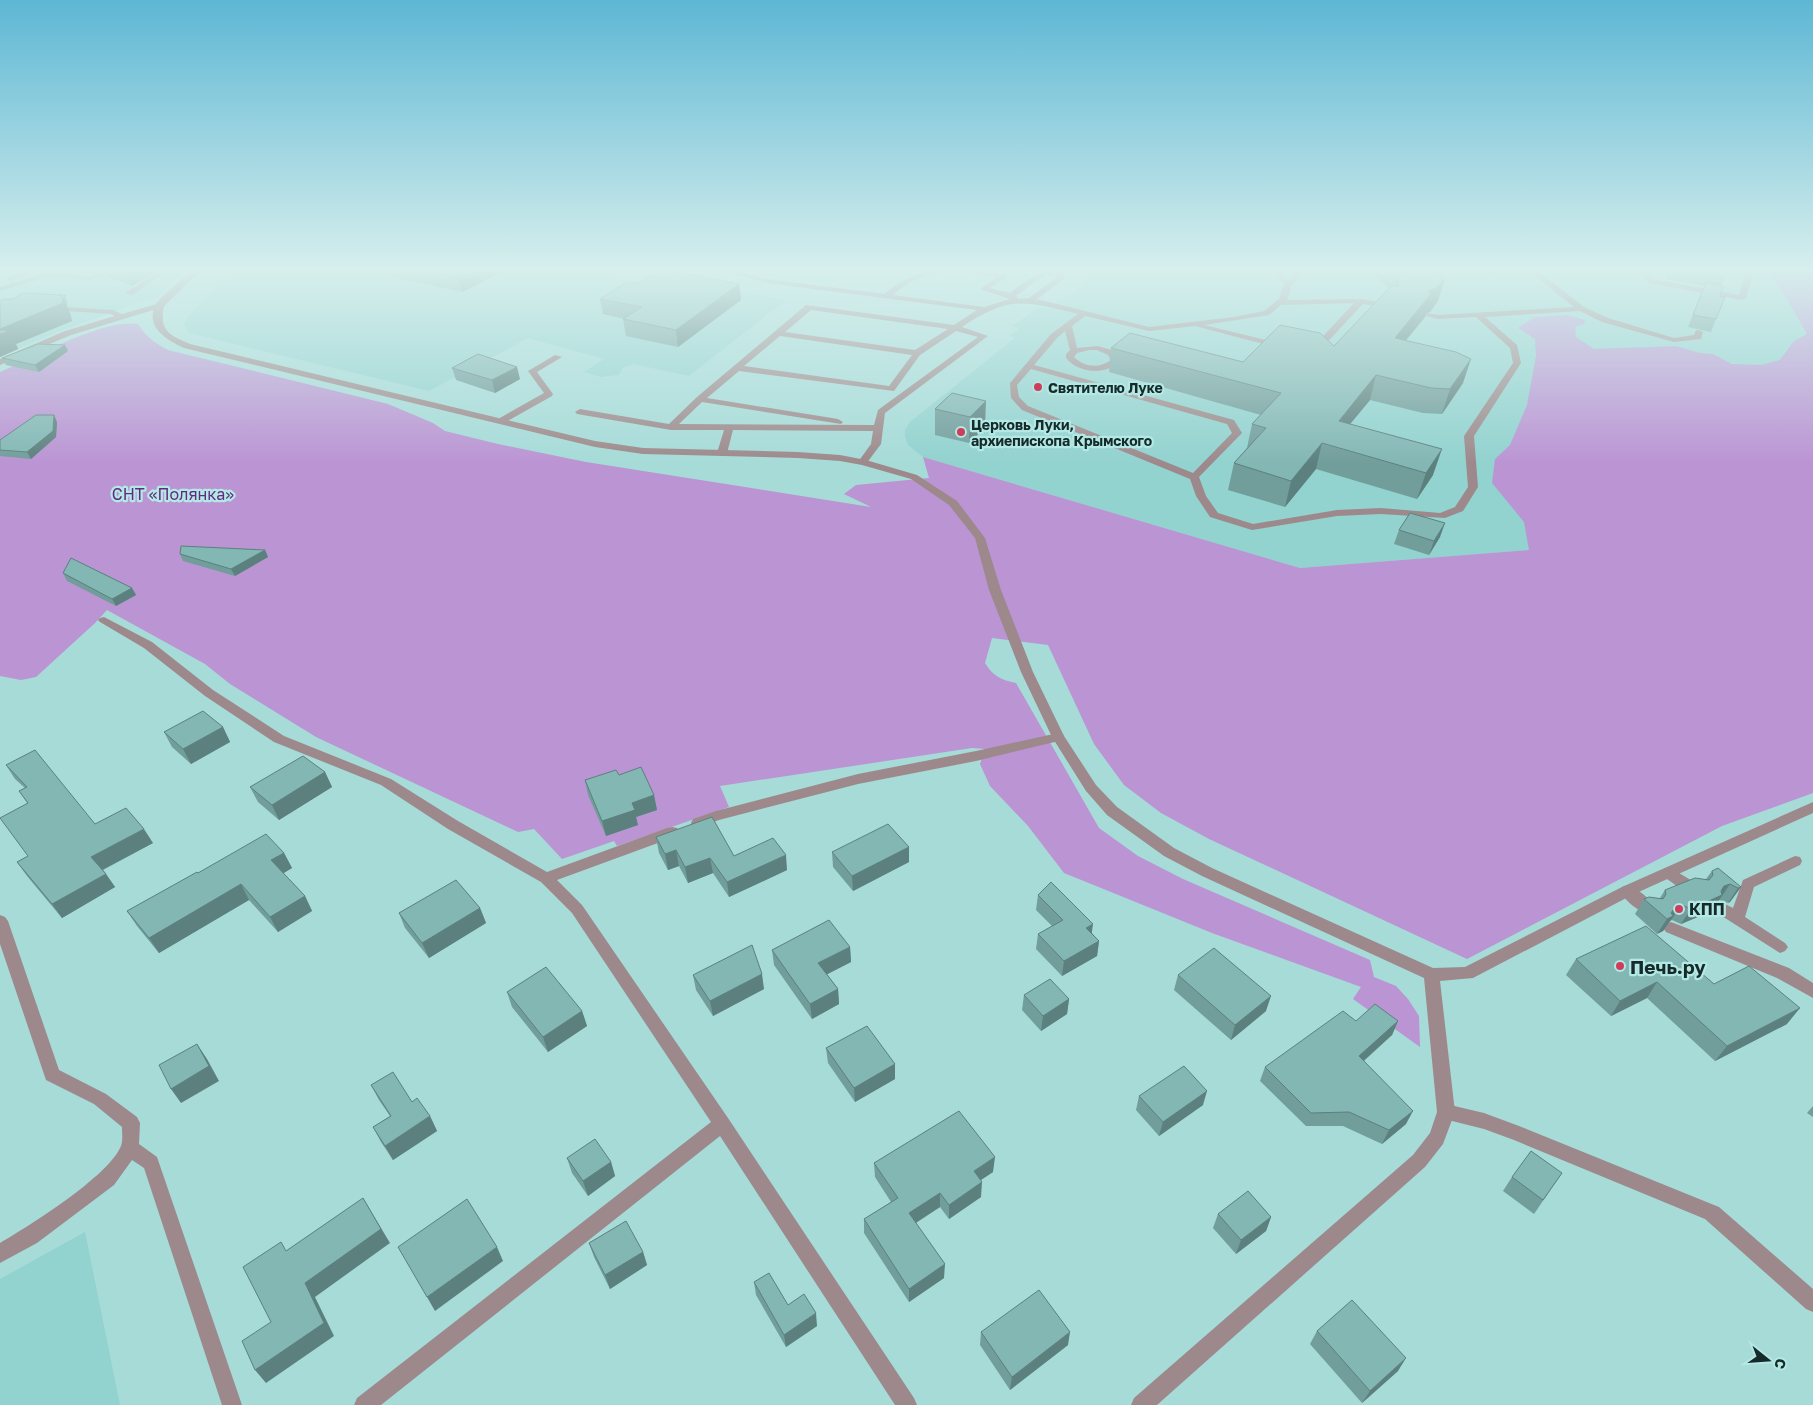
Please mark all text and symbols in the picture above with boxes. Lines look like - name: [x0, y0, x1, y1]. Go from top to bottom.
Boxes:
- place label: Святителю Луке: [1048, 379, 1163, 396]
- marker: Святителю Луке: [1032, 381, 1044, 393]
- place label: Церковь Луки, архиепископа Крымского: [971, 416, 1152, 449]
- marker: Церковь Луки, архиепископа Крымского: [955, 426, 967, 438]
- park label: СНТ «Полянка»: [112, 484, 234, 504]
- place label: КПП: [1689, 899, 1725, 919]
- marker: КПП: [1673, 903, 1685, 915]
- place label: Печь.ру: [1630, 955, 1706, 978]
- marker: Печь.ру: [1614, 960, 1626, 972]
- north arrow: [1743, 1335, 1793, 1385]
- text: С: [1771, 1357, 1790, 1371]

